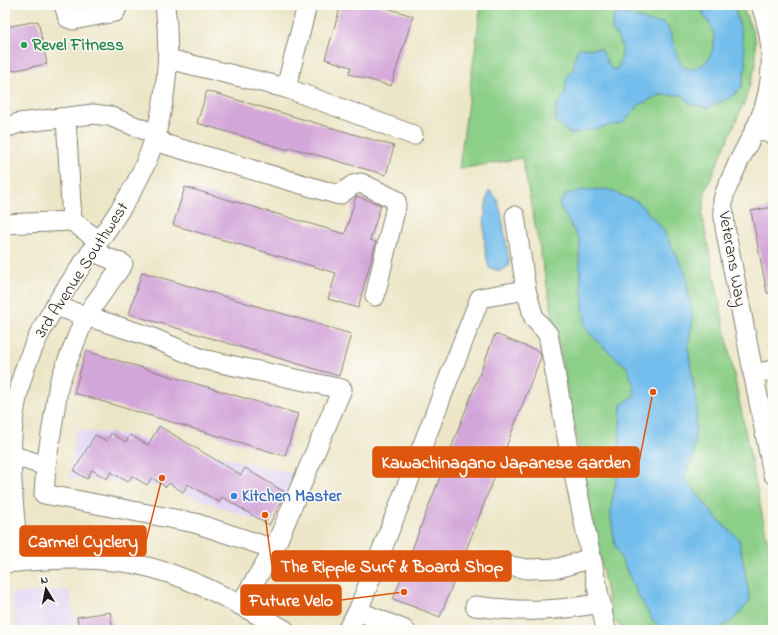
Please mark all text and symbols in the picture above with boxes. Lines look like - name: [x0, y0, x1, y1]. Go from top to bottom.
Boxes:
- place label: Revel Fitness: [32, 33, 124, 58]
- marker: Revel Fitness: [19, 40, 29, 50]
- street label: 3rd Avenue Southwest: [29, 197, 136, 343]
- street label: Veterans Way: [710, 208, 753, 309]
- callout: Kawachinagano Japanese Garden: [373, 447, 639, 477]
- text: Kawachinagano Japanese Garden: [381, 451, 631, 478]
- place label: Kitchen Master: [242, 484, 342, 509]
- marker: Kitchen Master: [229, 491, 239, 501]
- callout: Carmel Cyclery: [20, 526, 146, 556]
- text: Carmel Cyclery: [28, 530, 138, 557]
- callout: The Ripple Surf & Board Shop: [272, 551, 511, 581]
- text: The Ripple Surf & Board Shop: [281, 555, 504, 581]
- north arrow: [26, 569, 66, 609]
- text: N: [39, 572, 49, 589]
- callout: Future Velo: [241, 585, 341, 615]
- text: Future Velo: [248, 589, 333, 615]

